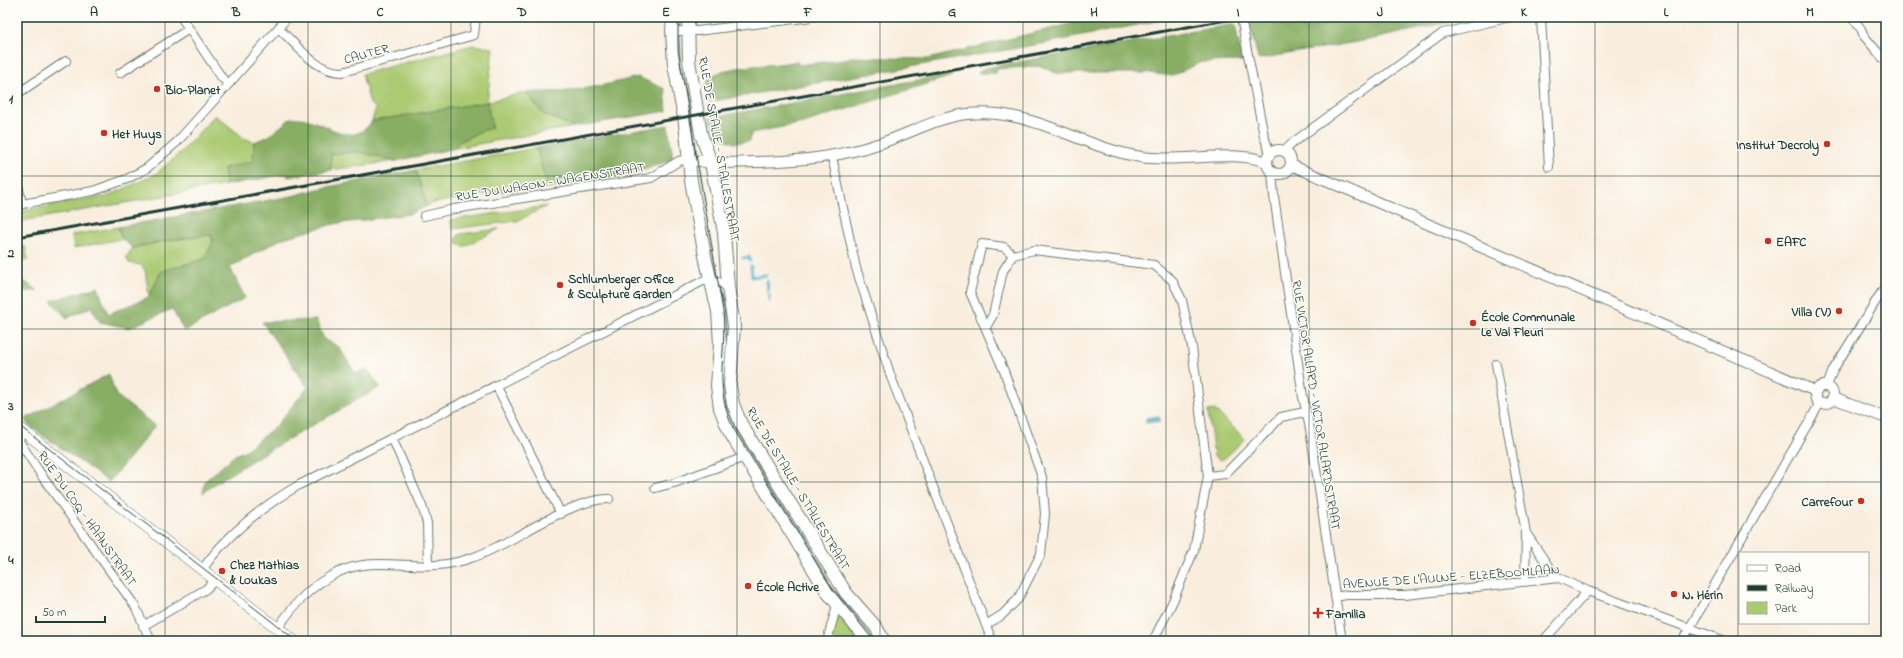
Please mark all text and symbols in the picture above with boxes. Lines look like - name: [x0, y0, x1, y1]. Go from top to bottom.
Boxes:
- text: A: [90, 3, 98, 22]
- text: B: [231, 3, 241, 22]
- text: C: [376, 3, 384, 22]
- text: D: [516, 3, 527, 22]
- text: E: [662, 3, 670, 22]
- text: F: [803, 3, 813, 22]
- text: G: [948, 3, 956, 22]
- text: H: [1090, 3, 1098, 22]
- text: I: [1236, 3, 1240, 22]
- text: J: [1377, 3, 1383, 22]
- text: K: [1521, 3, 1528, 22]
- text: L: [1664, 3, 1670, 22]
- text: M: [1806, 3, 1814, 22]
- street label: CAUTER: [342, 39, 392, 70]
- street label: RUE DE STALLE - STALLESTRAAT: [693, 55, 744, 244]
- place label: Bio-Planet: [164, 81, 221, 100]
- marker: Bio-Planet: [152, 84, 162, 94]
- text: 1: [9, 90, 14, 109]
- place label: Het Huys: [112, 125, 162, 146]
- marker: Het Huys: [99, 128, 109, 138]
- place label: Institut Decroly: [1736, 136, 1819, 157]
- marker: Institut Decroly: [1822, 139, 1832, 149]
- street label: RUE DU WAGON - WAGENSTRAAT: [454, 158, 647, 207]
- place label: EAFC: [1776, 233, 1806, 252]
- marker: EAFC: [1763, 236, 1773, 246]
- text: 2: [7, 244, 15, 263]
- place label: Schlumberger Office & Sculpture Garden: [567, 270, 675, 304]
- street label: RUE VICTOR ALLARD - VICTOR ALLARDSTRAAT: [1286, 279, 1345, 532]
- marker: Schlumberger Office & Sculpture Garden: [555, 280, 565, 290]
- place label: Villa (V): [1791, 303, 1831, 322]
- marker: Villa (V): [1834, 306, 1844, 316]
- place label: École Communale Le Val Fleuri: [1481, 308, 1576, 342]
- marker: École Communale Le Val Fleuri: [1468, 318, 1478, 328]
- text: 3: [7, 397, 14, 416]
- street label: RUE DE STALLE - STALLESTRAAT: [741, 403, 854, 575]
- street label: RUE DU COQ - HAANSTRAAT: [33, 447, 141, 591]
- place label: Carrefour: [1802, 493, 1854, 512]
- marker: Carrefour: [1856, 496, 1866, 506]
- text: 4: [7, 551, 14, 570]
- legend: [1739, 552, 1869, 624]
- place label: Chez Mathias & Loukas: [229, 556, 300, 590]
- street label: AVENUE DE L'AULNE - ELZEBOOMLAAN: [1342, 560, 1560, 595]
- text: Road: [1775, 560, 1801, 578]
- marker: Chez Mathias & Loukas: [217, 566, 227, 576]
- place label: École Active: [756, 578, 820, 597]
- text: Railway: [1775, 580, 1814, 599]
- marker: École Active: [743, 581, 753, 591]
- place label: N. Hérin: [1682, 586, 1723, 605]
- marker: N. Hérin: [1669, 589, 1679, 599]
- scale bar: [36, 598, 105, 624]
- text: Park: [1775, 600, 1797, 618]
- text: 50 m: [42, 604, 66, 622]
- place label: Familia: [1325, 605, 1365, 624]
- marker: Familia: [1313, 608, 1323, 618]

